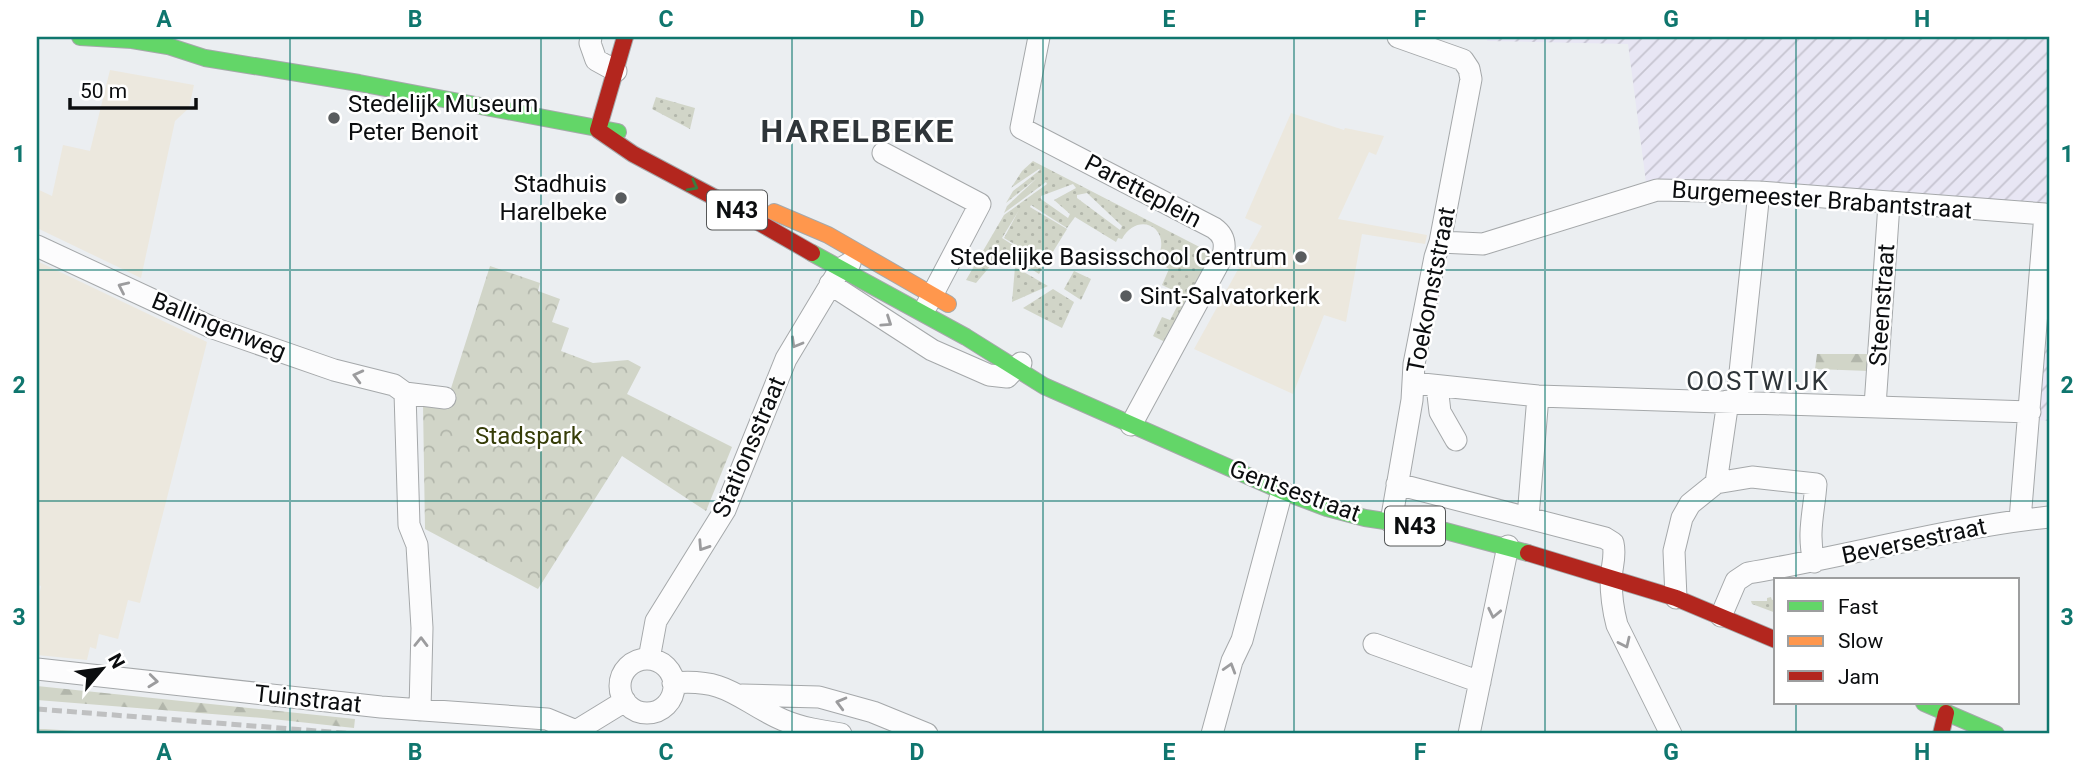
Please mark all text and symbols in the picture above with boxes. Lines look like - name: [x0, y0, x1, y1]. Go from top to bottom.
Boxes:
- text: A: [156, 6, 172, 33]
- text: B: [408, 6, 422, 33]
- text: C: [658, 6, 674, 33]
- text: D: [910, 6, 924, 33]
- text: E: [1163, 6, 1176, 33]
- text: F: [1414, 6, 1427, 33]
- text: G: [1663, 6, 1679, 33]
- text: H: [1914, 6, 1930, 33]
- scale bar: [70, 66, 196, 110]
- text: 50 m: [80, 79, 127, 103]
- place label: Stedelijk Museum Peter Benoit: [348, 90, 538, 146]
- marker: Stedelijk Museum Peter Benoit: [326, 110, 342, 126]
- district label: HARELBEKE: [761, 112, 955, 150]
- text: 1: [12, 141, 26, 168]
- text: 1: [2060, 141, 2074, 168]
- street label: Paretteplein: [1080, 149, 1206, 233]
- place label: Stadhuis Harelbeke: [499, 170, 607, 226]
- street label: Burgemeester Brabantstraat: [1671, 176, 1973, 224]
- one-way arrow: [686, 177, 699, 191]
- marker: Stadhuis Harelbeke: [613, 190, 629, 206]
- road number: N43: [707, 190, 767, 230]
- street label: Toekomststraat: [1401, 204, 1461, 375]
- place label: Stedelijke Basisschool Centrum: [950, 243, 1287, 271]
- street label: Steenstraat: [1864, 243, 1900, 367]
- marker: Stedelijke Basisschool Centrum: [1293, 249, 1309, 265]
- one-way arrow: [118, 281, 130, 295]
- place label: Sint-Salvatorkerk: [1140, 282, 1321, 310]
- street label: Ballingenweg: [148, 286, 290, 366]
- marker: Sint-Salvatorkerk: [1118, 288, 1134, 304]
- one-way arrow: [879, 314, 892, 326]
- one-way arrow: [791, 336, 804, 348]
- district label: OOSTWIJK: [1686, 366, 1830, 396]
- one-way arrow: [352, 370, 364, 384]
- text: 2: [12, 372, 26, 399]
- street label: Stationsstraat: [707, 372, 791, 522]
- text: 2: [2060, 372, 2074, 399]
- park label: Stadspark: [475, 422, 584, 450]
- street label: Gentsestraat: [1226, 454, 1364, 528]
- road number: N43: [1385, 506, 1445, 546]
- street label: Beversestraat: [1839, 512, 1989, 570]
- one-way arrow: [699, 539, 712, 552]
- legend: [1774, 578, 2020, 704]
- text: Fast: [1838, 595, 1879, 619]
- text: 3: [12, 604, 26, 631]
- text: 3: [2060, 604, 2074, 631]
- one-way arrow: [1488, 607, 1502, 619]
- text: Slow: [1838, 629, 1884, 653]
- north arrow: [66, 634, 136, 704]
- one-way arrow: [414, 636, 429, 647]
- one-way arrow: [1617, 636, 1631, 648]
- text: N: [103, 650, 130, 672]
- one-way arrow: [1222, 663, 1236, 675]
- text: Jam: [1838, 665, 1879, 689]
- one-way arrow: [147, 674, 159, 689]
- street label: Tuinstraat: [253, 679, 363, 719]
- one-way arrow: [835, 697, 847, 711]
- text: A: [156, 739, 172, 766]
- text: B: [408, 739, 422, 766]
- text: C: [658, 739, 674, 766]
- text: D: [910, 739, 924, 766]
- text: E: [1163, 739, 1176, 766]
- text: F: [1414, 739, 1427, 766]
- text: G: [1663, 739, 1679, 766]
- text: H: [1914, 739, 1930, 766]

